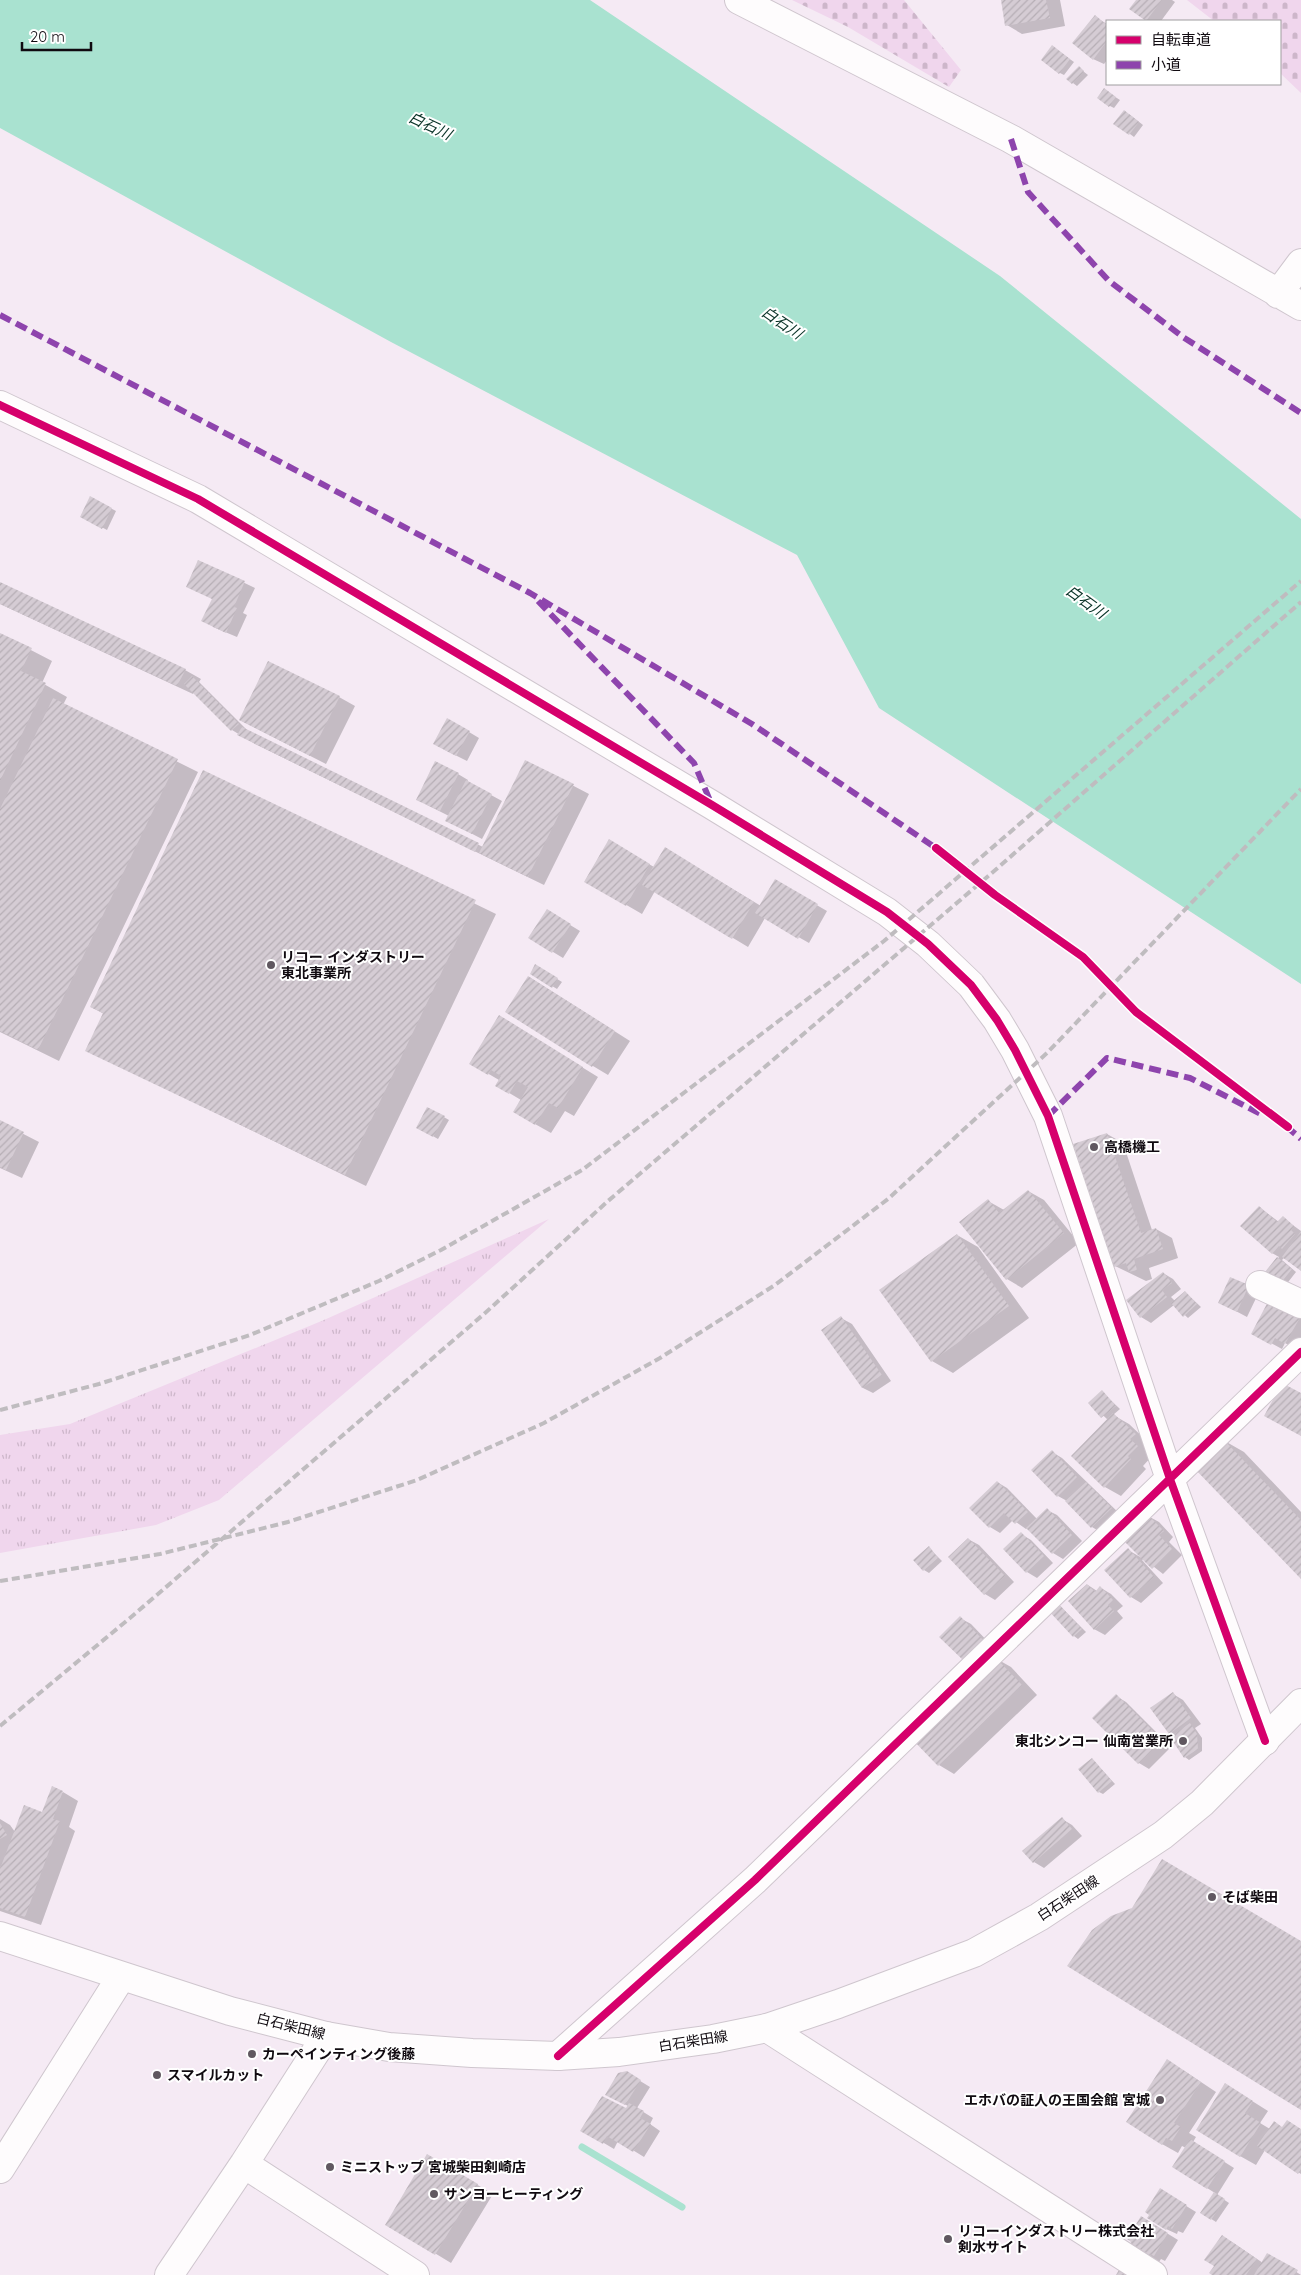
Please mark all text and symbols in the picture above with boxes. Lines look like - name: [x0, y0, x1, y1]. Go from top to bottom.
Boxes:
- scale bar: [22, 20, 91, 52]
- legend: [1106, 20, 1281, 85]
- text: 20 m: [30, 27, 65, 46]
- text: 自転車道: [1151, 30, 1211, 49]
- text: 小道: [1151, 55, 1181, 74]
- water label: 白石川: [406, 107, 456, 145]
- water label: 白石川: [758, 302, 808, 344]
- water label: 白石川: [1063, 581, 1112, 624]
- place label: リコー インダストリー 東北事業所: [281, 948, 425, 982]
- marker: リコー インダストリー 東北事業所: [265, 959, 277, 971]
- place label: 高橋機工: [1104, 1138, 1160, 1156]
- marker: 高橋機工: [1088, 1141, 1100, 1153]
- place label: 東北シンコー 仙南営業所: [1015, 1732, 1173, 1750]
- marker: 東北シンコー 仙南営業所: [1177, 1735, 1189, 1747]
- street label: 白石柴田線: [1034, 1871, 1102, 1925]
- place label: そば柴田: [1222, 1888, 1278, 1906]
- marker: そば柴田: [1206, 1891, 1218, 1903]
- street label: 白石柴田線: [255, 2009, 327, 2043]
- street label: 白石柴田線: [657, 2027, 729, 2055]
- place label: カーペインティング後藤: [262, 2045, 415, 2063]
- marker: カーペインティング後藤: [246, 2048, 258, 2060]
- place label: スマイルカット: [167, 2066, 264, 2084]
- marker: スマイルカット: [151, 2069, 163, 2081]
- place label: エホバの証人の王国会館 宮城: [964, 2091, 1150, 2109]
- marker: エホバの証人の王国会館 宮城: [1154, 2094, 1166, 2106]
- place label: ミニストップ 宮城柴田剣崎店: [340, 2158, 526, 2176]
- marker: ミニストップ 宮城柴田剣崎店: [324, 2161, 336, 2173]
- place label: サンヨーヒーティング: [444, 2185, 583, 2203]
- marker: サンヨーヒーティング: [428, 2188, 440, 2200]
- place label: リコーインダストリー株式会社 剣水サイト: [958, 2222, 1154, 2256]
- marker: リコーインダストリー株式会社 剣水サイト: [942, 2233, 954, 2245]

